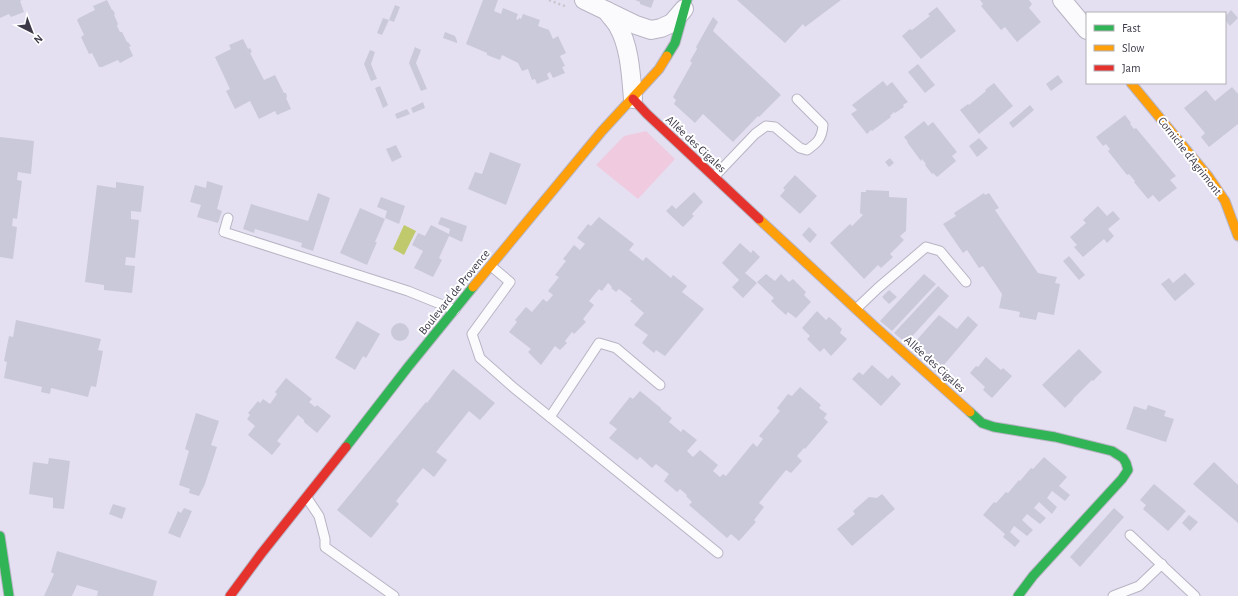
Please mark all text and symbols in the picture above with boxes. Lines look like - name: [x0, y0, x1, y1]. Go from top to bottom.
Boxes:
- north arrow: [12, 12, 52, 52]
- legend: [1086, 12, 1226, 84]
- text: Fast: [1122, 22, 1141, 34]
- text: N: [32, 32, 45, 46]
- text: Slow: [1122, 42, 1144, 54]
- text: Jam: [1122, 62, 1141, 74]
- street label: Allée des Cigales: [664, 113, 728, 175]
- street label: Corniche d'Agrimont: [1156, 115, 1224, 197]
- street label: Boulevard de Provence: [416, 247, 492, 337]
- street label: Allée des Cigales: [902, 334, 968, 394]

